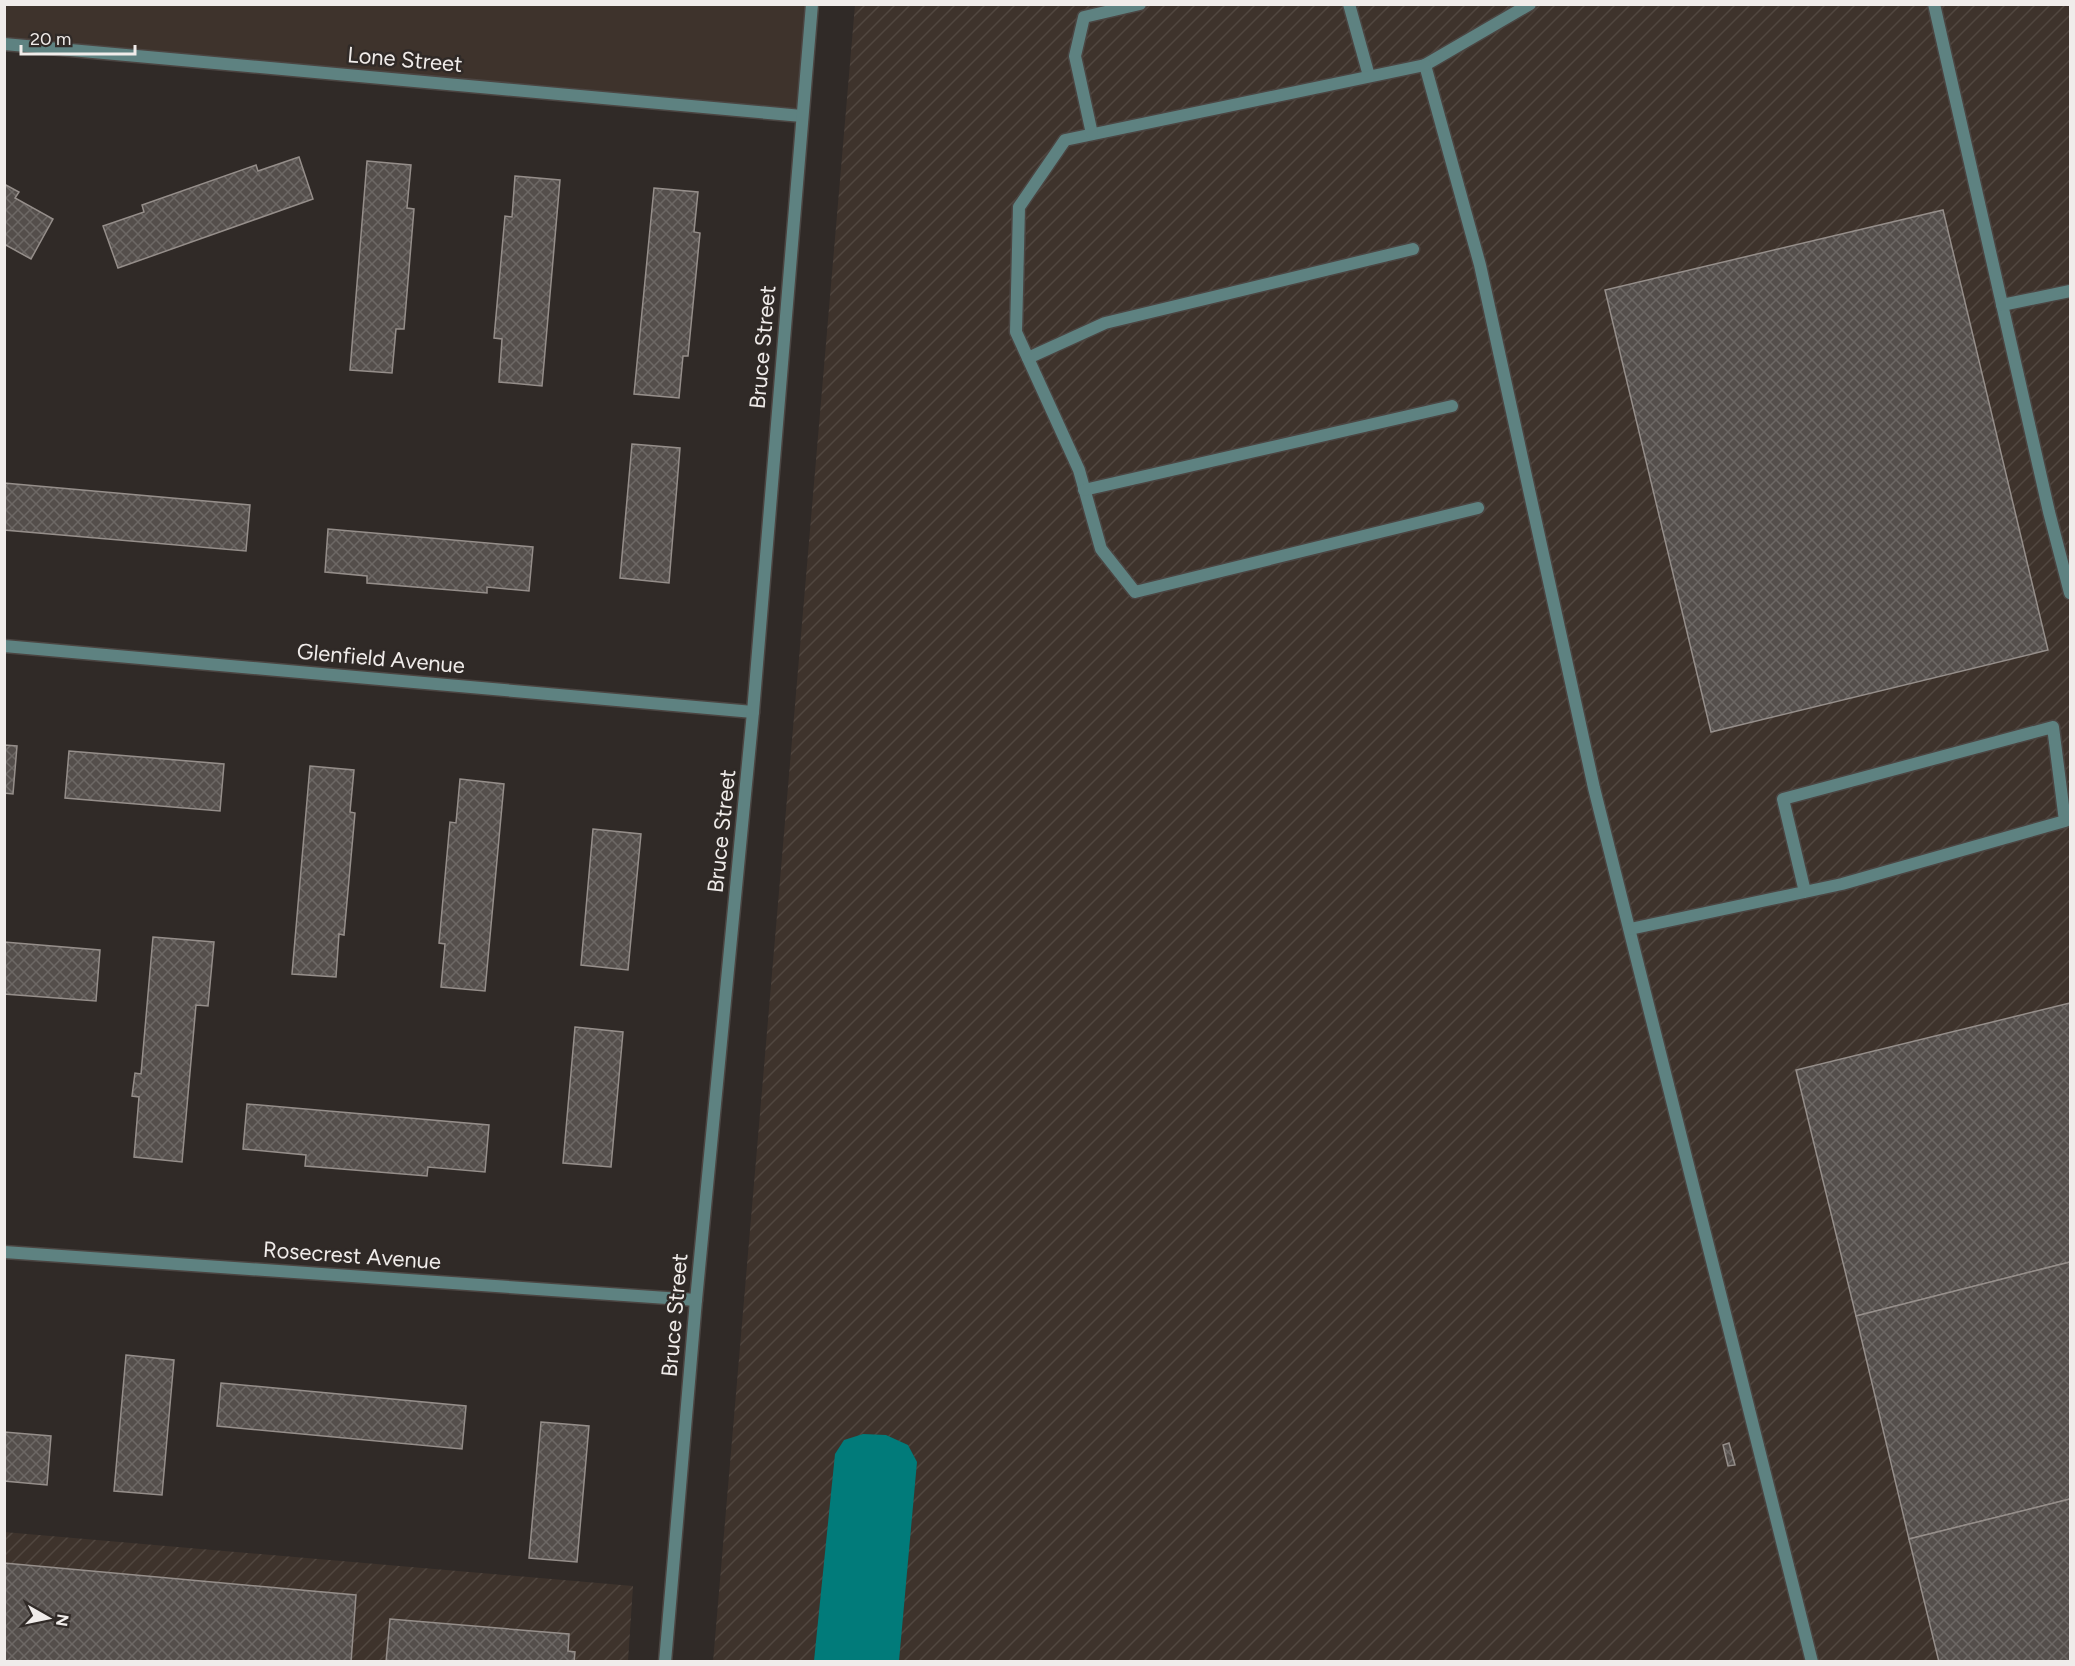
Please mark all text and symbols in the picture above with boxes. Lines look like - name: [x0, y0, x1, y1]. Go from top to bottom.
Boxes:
- scale bar: [21, 18, 135, 56]
- text: 20 m: [30, 28, 71, 50]
- street label: Lone Street: [346, 41, 464, 78]
- street label: Bruce Street: [744, 284, 781, 410]
- street label: Glenfield Avenue: [296, 638, 466, 679]
- street label: Bruce Street: [702, 768, 741, 894]
- street label: Rosecrest Avenue: [262, 1236, 442, 1275]
- street label: Bruce Street: [656, 1252, 693, 1378]
- north arrow: [18, 1588, 78, 1648]
- text: N: [52, 1613, 73, 1628]

